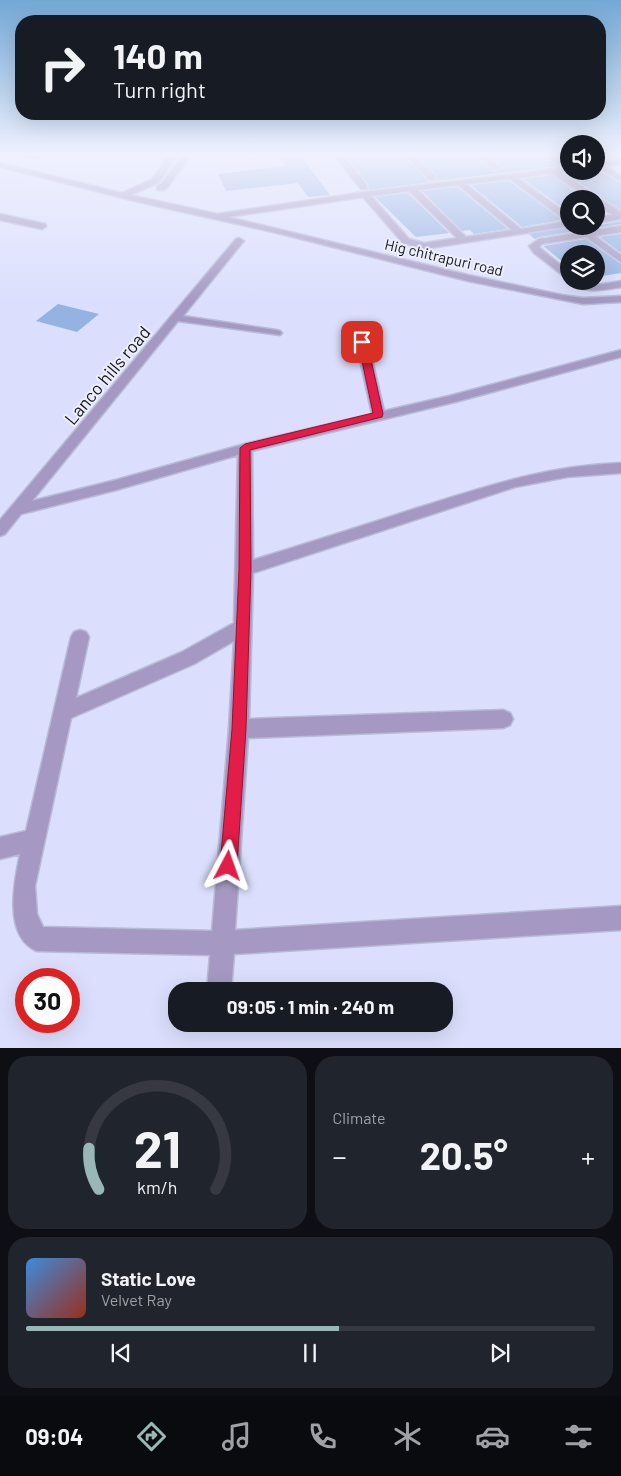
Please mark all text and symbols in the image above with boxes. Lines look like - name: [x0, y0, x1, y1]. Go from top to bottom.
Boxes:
- text: 140 m: [113, 34, 203, 76]
- icon: right: [30, 35, 95, 100]
- text: Turn right: [113, 76, 206, 102]
- map controls: [560, 135, 605, 290]
- button: sound: [560, 135, 605, 180]
- button: search: [560, 190, 605, 235]
- street label: Hig chitrapuri road: [383, 235, 505, 279]
- button: layers: [560, 245, 605, 290]
- street label: Lanco hills road: [59, 321, 155, 429]
- pin: [341, 321, 383, 363]
- icon: arrive: [348, 328, 376, 356]
- position arrow: [201, 839, 253, 891]
- speed limit sign: 30: [15, 968, 80, 1033]
- text: 09:05 · 1 min · 240 m: [227, 995, 394, 1018]
- text: Climate: [333, 1108, 385, 1127]
- text: 21: [134, 1116, 181, 1178]
- text: 20.5°: [420, 1132, 508, 1178]
- text: −: [333, 1139, 347, 1173]
- text: +: [581, 1139, 595, 1173]
- text: km/h: [137, 1176, 177, 1198]
- text: Static Love: [101, 1267, 196, 1290]
- text: Velvet Ray: [101, 1290, 172, 1309]
- icon: previous: [107, 1339, 135, 1367]
- icon: pause: [296, 1339, 324, 1367]
- icon: next: [486, 1339, 514, 1367]
- icon: directions: [134, 1419, 169, 1454]
- icon: music: [219, 1419, 254, 1454]
- icon: phone: [305, 1419, 340, 1454]
- icon: climate: [390, 1419, 425, 1454]
- icon: car: [475, 1419, 510, 1454]
- icon: filters: [561, 1419, 596, 1454]
- text: 09:04: [25, 1423, 83, 1449]

